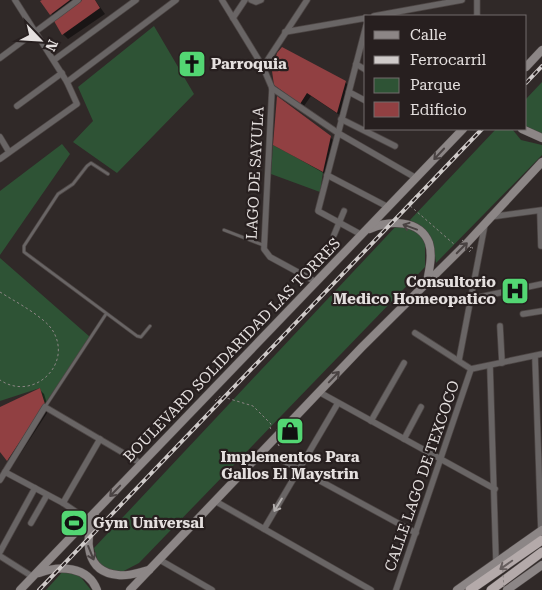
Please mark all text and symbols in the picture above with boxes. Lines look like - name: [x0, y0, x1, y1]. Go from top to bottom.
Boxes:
- north arrow: [15, 15, 65, 65]
- legend: [364, 15, 527, 130]
- text: Calle: [410, 26, 446, 44]
- text: N: [42, 37, 61, 54]
- church icon: Parroquia: [177, 49, 207, 79]
- text: Ferrocarril: [410, 51, 487, 69]
- place label: Parroquia: [211, 55, 287, 73]
- text: Parque: [410, 76, 461, 94]
- text: Edificio: [410, 101, 467, 119]
- street label: LAGO DE SAYULA: [243, 106, 267, 240]
- one-way arrow: [433, 147, 445, 160]
- one-way arrow: [402, 221, 418, 231]
- street label: BOULEVARD SOLIDARIDAD LAS TORRES: [120, 234, 344, 466]
- one-way arrow: [456, 242, 468, 254]
- place label: Consultorio Medico Homeopatico: [333, 273, 496, 308]
- hospital icon: Consultorio Medico Homeopatico: [500, 276, 530, 306]
- one-way arrow: [328, 371, 340, 383]
- street label: CALLE LAGO DE TEXCOCO: [381, 378, 463, 574]
- shop icon: Implementos Para Gallos El Maystrin: [275, 416, 305, 446]
- place label: Implementos Para Gallos El Maystrin: [221, 448, 360, 483]
- one-way arrow: [109, 485, 121, 498]
- one-way arrow: [272, 498, 282, 512]
- sports icon: Gym Universal: [59, 508, 89, 538]
- place label: Gym Universal: [93, 514, 204, 532]
- one-way arrow: [87, 545, 96, 560]
- one-way arrow: [499, 560, 513, 570]

